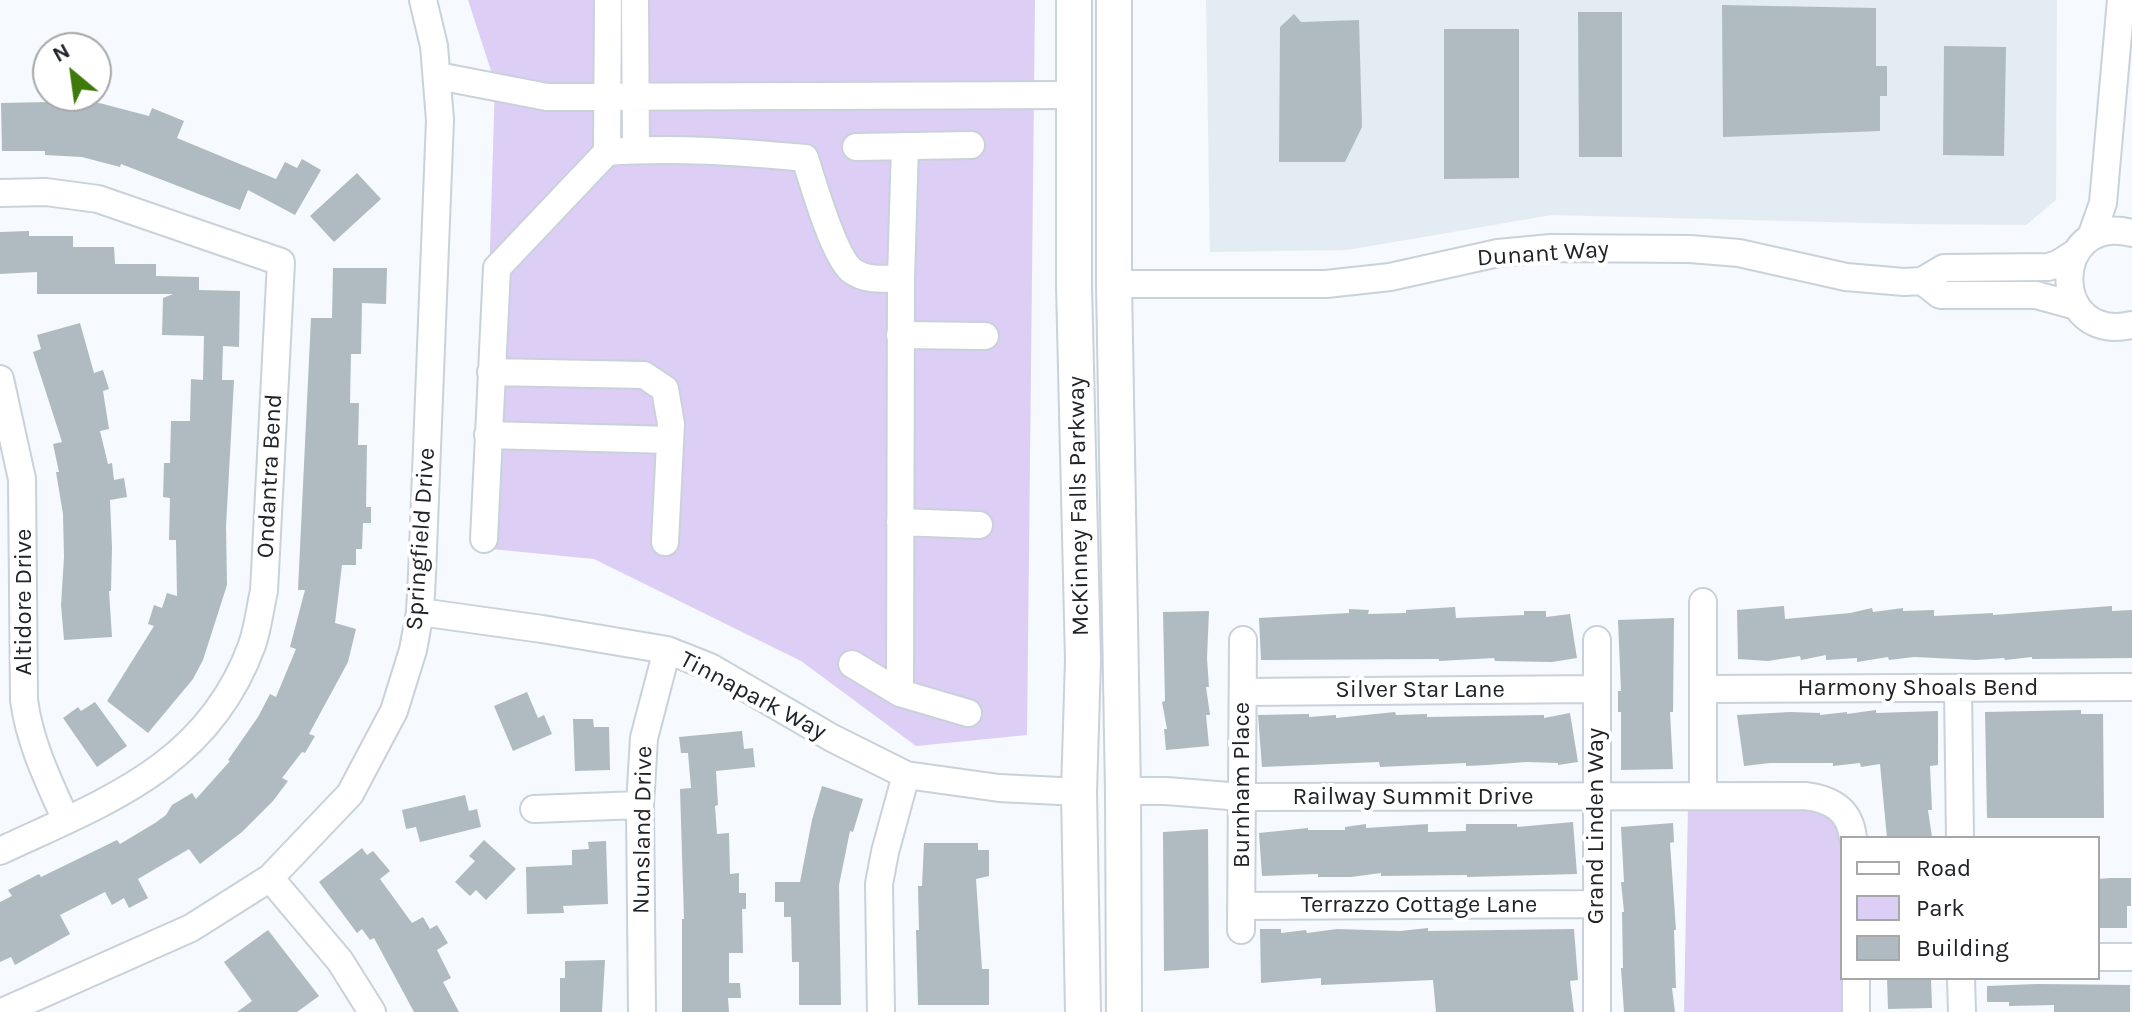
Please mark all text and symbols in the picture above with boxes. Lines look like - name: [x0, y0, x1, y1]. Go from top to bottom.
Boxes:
- north arrow: [32, 32, 112, 112]
- text: N: [48, 38, 75, 68]
- street label: Dunant Way: [1476, 235, 1610, 273]
- street label: McKinney Falls Parkway: [1062, 376, 1096, 636]
- street label: Ondantra Bend: [251, 393, 289, 559]
- street label: Springfield Drive: [400, 447, 442, 631]
- street label: Altidore Drive: [10, 529, 38, 675]
- street label: Tinnapark Way: [675, 645, 831, 747]
- street label: Harmony Shoals Bend: [1797, 674, 2039, 702]
- street label: Silver Star Lane: [1335, 676, 1505, 704]
- street label: Burnham Place: [1228, 702, 1256, 868]
- street label: Grand Linden Way: [1582, 728, 1610, 924]
- street label: Nunsland Drive: [627, 746, 659, 914]
- street label: Railway Summit Drive: [1292, 783, 1534, 811]
- legend: [1840, 836, 2100, 980]
- text: Road: [1916, 854, 1971, 882]
- street label: Terrazzo Cottage Lane: [1301, 891, 1537, 919]
- text: Park: [1916, 894, 1965, 922]
- text: Building: [1916, 934, 2009, 962]

